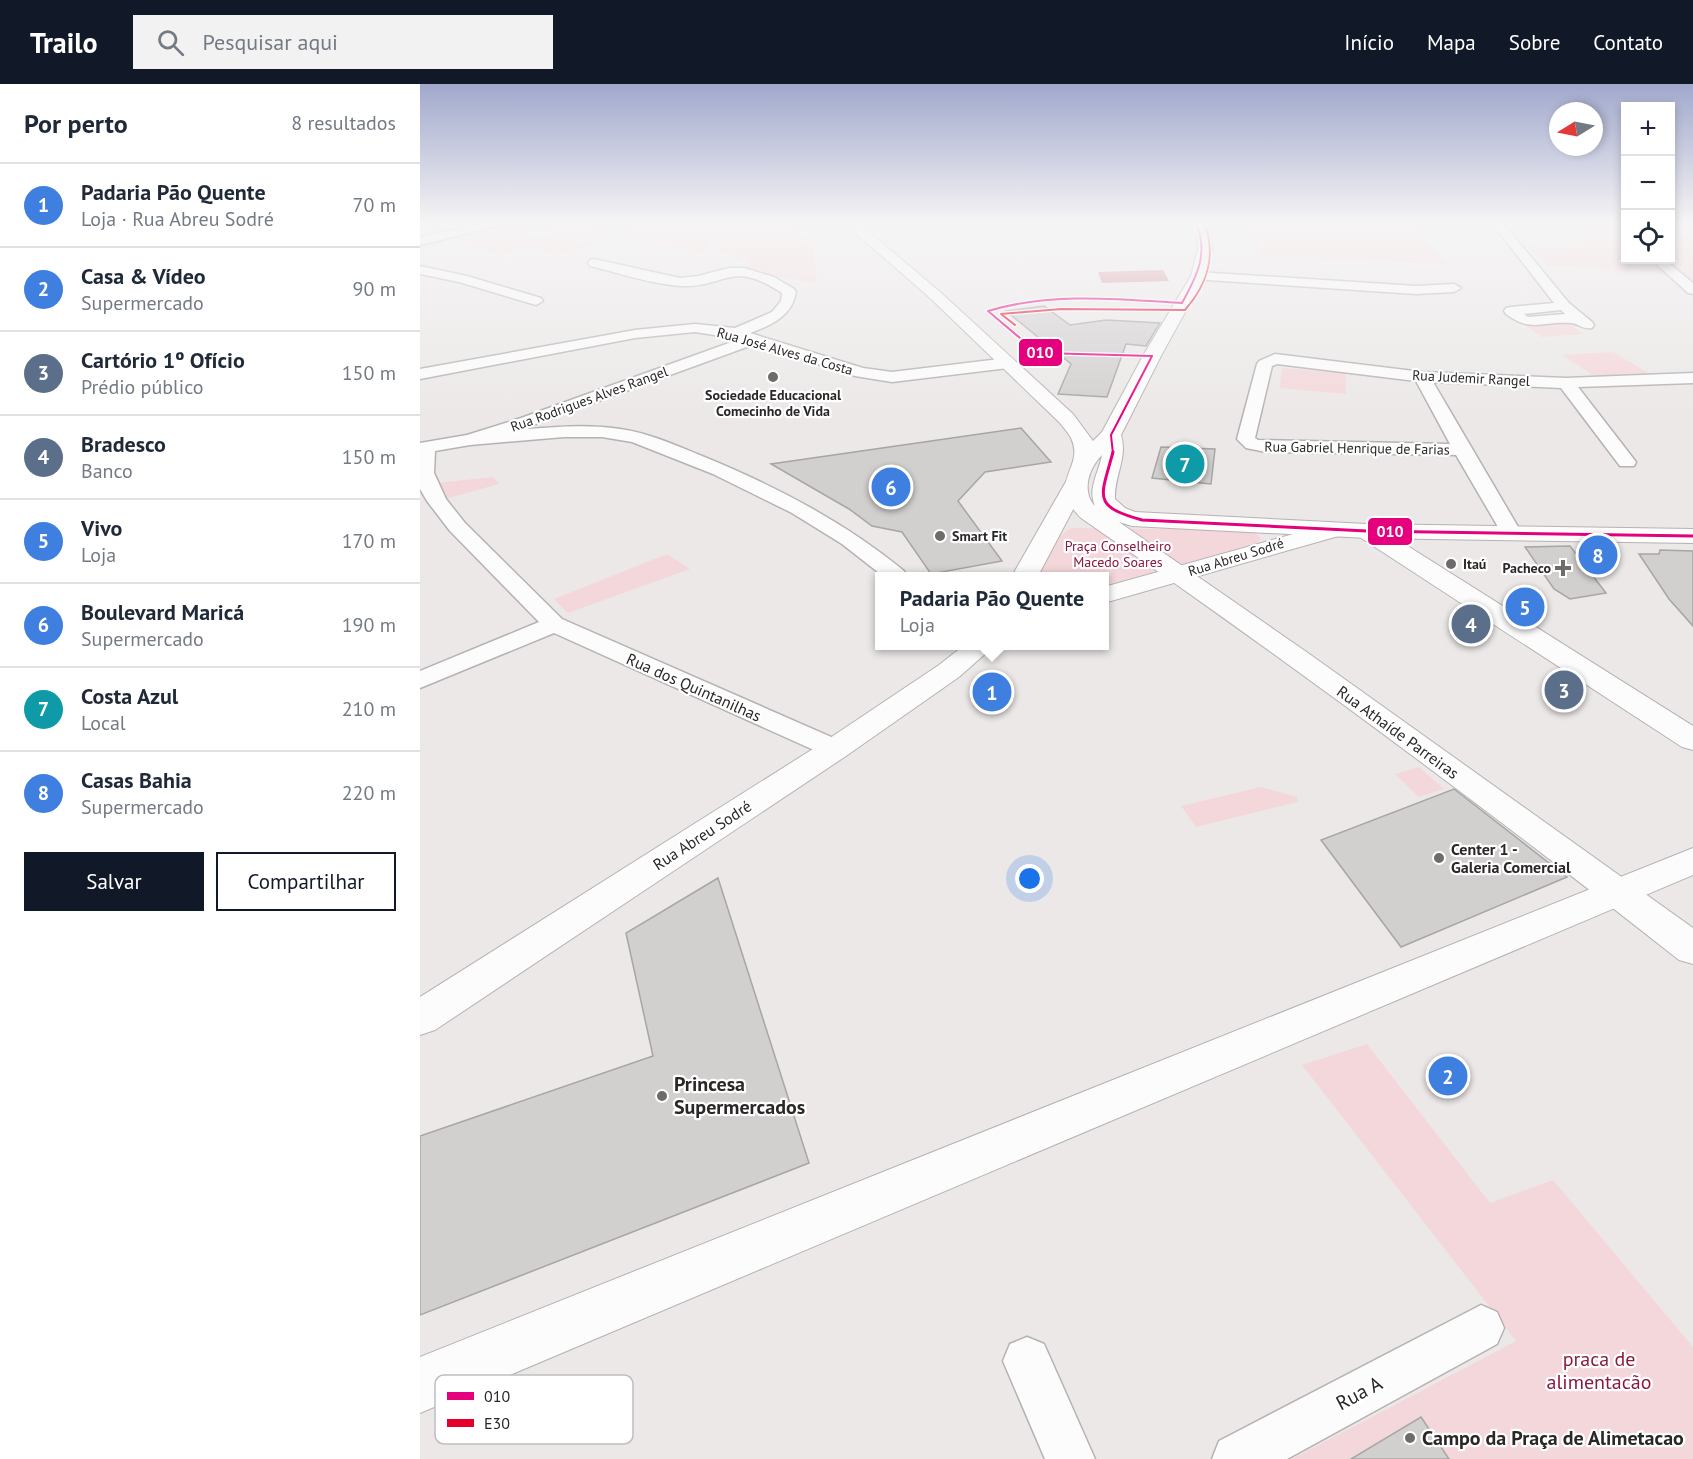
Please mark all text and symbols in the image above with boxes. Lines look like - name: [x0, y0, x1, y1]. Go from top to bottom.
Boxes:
- search box: [133, 15, 553, 69]
- text: Trailo: [30, 24, 97, 61]
- icon: search: [154, 26, 187, 59]
- text: Pesquisar aqui: [202, 28, 338, 56]
- text: Início: [1344, 29, 1394, 56]
- text: Mapa: [1427, 29, 1476, 56]
- text: Sobre: [1509, 29, 1560, 56]
- text: Contato: [1593, 29, 1663, 56]
- north arrow: [1549, 102, 1603, 156]
- map controls: [1621, 102, 1675, 264]
- button: +: [1621, 102, 1675, 156]
- text: Por perto: [24, 107, 128, 140]
- text: 8 resultados: [291, 110, 396, 136]
- button: −: [1621, 156, 1675, 210]
- text: Padaria Pão Quente: [81, 178, 266, 206]
- text: 1: [38, 192, 49, 218]
- text: 70 m: [353, 192, 396, 218]
- text: Loja · Rua Abreu Sodré: [81, 206, 274, 232]
- button: locate: [1621, 210, 1675, 264]
- text: Casa & Vídeo: [81, 262, 206, 290]
- text: 2: [38, 276, 49, 302]
- text: 90 m: [353, 276, 396, 302]
- text: Supermercado: [81, 290, 204, 316]
- street label: Rua José Alves da Costa: [715, 323, 855, 379]
- line badge: 010: [1018, 338, 1063, 367]
- text: 010: [1026, 342, 1054, 362]
- text: Cartório 1º Ofício: [81, 346, 245, 374]
- text: 3: [38, 360, 49, 386]
- text: 150 m: [342, 360, 396, 386]
- street label: Rua Rodrigues Alves Rangel: [508, 362, 670, 436]
- street label: Rua Judemir Rangel: [1412, 366, 1530, 390]
- marker: Sociedade Educacional Comecinho de Vida: [766, 370, 780, 384]
- text: Prédio público: [81, 374, 204, 400]
- place label: Sociedade Educacional Comecinho de Vida: [705, 386, 842, 420]
- text: Bradesco: [81, 430, 166, 458]
- street label: Rua Gabriel Henrique de Farias: [1264, 437, 1450, 459]
- pin: 7: [1166, 442, 1204, 487]
- text: 4: [38, 444, 49, 470]
- text: 150 m: [342, 444, 396, 470]
- text: Banco: [81, 458, 133, 484]
- pin: 6: [872, 464, 910, 510]
- text: Vivo: [81, 514, 122, 542]
- line badge: 010: [1367, 517, 1413, 546]
- text: 010: [1376, 521, 1404, 541]
- place label: Smart Fit: [952, 527, 1007, 545]
- text: 5: [38, 528, 49, 554]
- text: 170 m: [342, 528, 396, 554]
- marker: Smart Fit: [933, 529, 947, 543]
- pin: 8: [1578, 532, 1618, 578]
- street label: Rua Abreu Sodré: [1186, 534, 1286, 580]
- park label: Praça Conselheiro Macedo Soares: [1065, 537, 1171, 571]
- text: Loja: [81, 542, 116, 568]
- place label: Itaú: [1463, 555, 1486, 573]
- marker: Itaú: [1444, 557, 1458, 571]
- place label: Pacheco: [1502, 559, 1551, 577]
- marker: Pacheco: [1556, 561, 1570, 575]
- popup: [875, 572, 1109, 650]
- text: Padaria Pão Quente: [900, 584, 1084, 612]
- pin: 5: [1506, 584, 1544, 630]
- text: Boulevard Maricá: [81, 598, 244, 626]
- pin: 4: [1452, 602, 1490, 646]
- text: 6: [38, 612, 49, 638]
- text: 190 m: [342, 612, 396, 638]
- text: Loja: [900, 612, 935, 638]
- text: Supermercado: [81, 626, 204, 652]
- street label: Rua dos Quintanilhas: [623, 648, 765, 726]
- pin: 3: [1544, 668, 1584, 712]
- pin: 1: [972, 670, 1012, 714]
- street label: Rua Athaíde Parreiras: [1333, 681, 1463, 783]
- text: Costa Azul: [81, 682, 178, 710]
- text: 7: [38, 696, 49, 722]
- text: 210 m: [342, 696, 396, 722]
- text: Local: [81, 710, 126, 736]
- text: Casas Bahia: [81, 766, 192, 794]
- text: 8: [38, 780, 49, 806]
- text: 220 m: [342, 780, 396, 806]
- text: Supermercado: [81, 794, 204, 820]
- street label: Rua Abreu Sodré: [649, 796, 755, 874]
- place label: Center 1 - Galeria Comercial: [1451, 839, 1571, 877]
- marker: Center 1 - Galeria Comercial: [1432, 851, 1446, 865]
- button: Salvar: [24, 852, 204, 911]
- button: Compartilhar: [216, 852, 396, 911]
- your location: [1015, 864, 1044, 893]
- pin: 2: [1428, 1054, 1468, 1098]
- place label: Princesa Supermercados: [674, 1071, 805, 1120]
- marker: Princesa Supermercados: [655, 1089, 669, 1103]
- park label: praca de alimentacão: [1547, 1346, 1651, 1395]
- street label: Rua A: [1331, 1370, 1387, 1416]
- legend: [435, 1375, 633, 1444]
- text: 010: [484, 1386, 510, 1406]
- text: E30: [484, 1413, 510, 1433]
- place label: Campo da Praça de Alimetacao: [1422, 1425, 1684, 1451]
- marker: Campo da Praça de Alimetacao: [1403, 1431, 1417, 1445]

